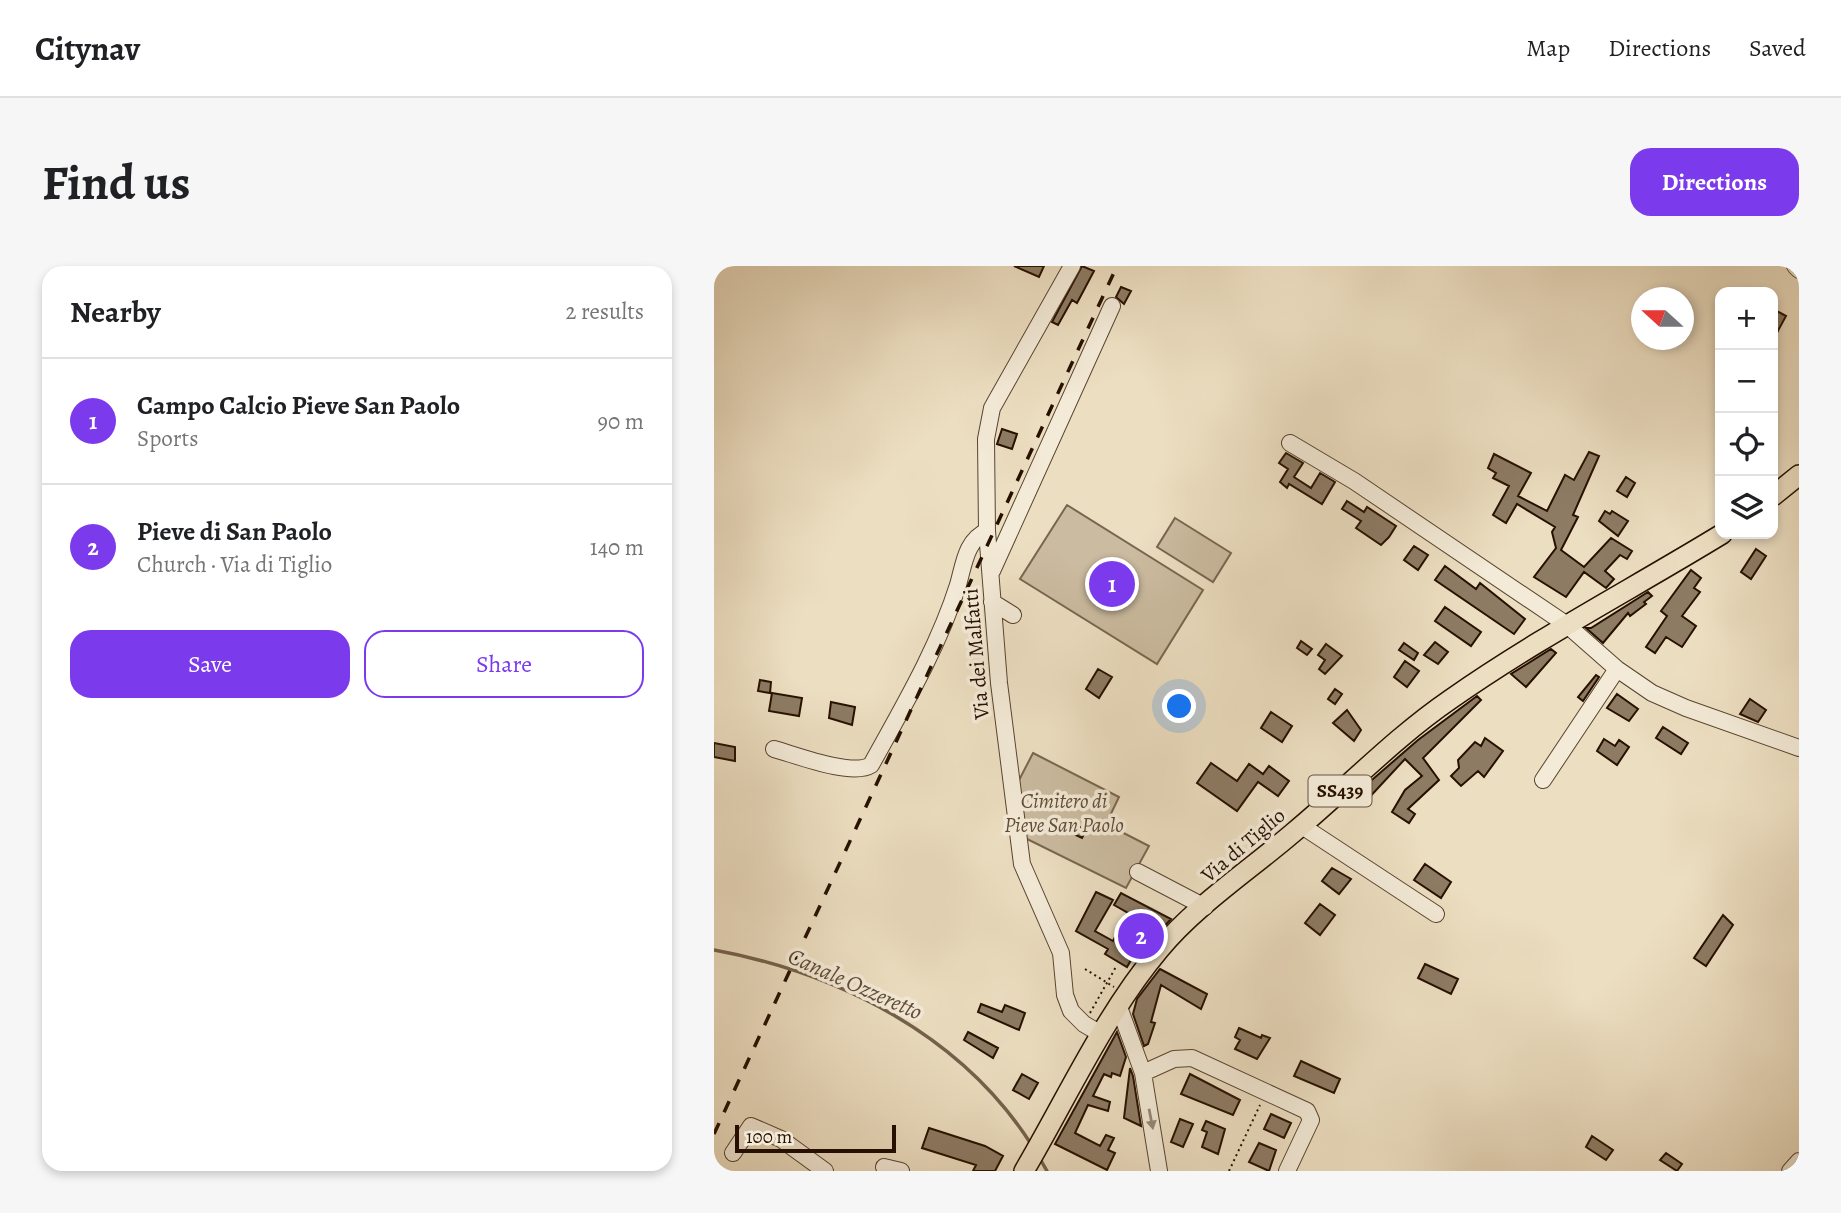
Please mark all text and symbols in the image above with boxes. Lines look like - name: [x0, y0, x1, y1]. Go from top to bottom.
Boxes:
- text: Citynav: [35, 26, 140, 71]
- text: Map: [1526, 32, 1570, 64]
- text: Directions: [1608, 32, 1711, 64]
- text: Saved: [1749, 32, 1806, 64]
- button: Directions: [1630, 148, 1799, 216]
- text: Find us: [42, 149, 190, 216]
- north arrow: [1631, 287, 1694, 350]
- map controls: [1715, 287, 1778, 539]
- button: +: [1715, 287, 1778, 350]
- text: Nearby: [70, 292, 161, 332]
- text: 2 results: [566, 296, 644, 327]
- button: −: [1715, 350, 1778, 413]
- text: Campo Calcio Pieve San Paolo: [137, 388, 460, 423]
- text: 1: [89, 406, 97, 437]
- text: 90 m: [598, 406, 644, 437]
- button: locate: [1715, 413, 1778, 476]
- text: Sports: [137, 423, 198, 454]
- button: layers: [1715, 476, 1778, 539]
- text: Pieve di San Paolo: [137, 514, 332, 549]
- text: 2: [87, 532, 99, 563]
- text: 140 m: [590, 532, 644, 563]
- text: Church · Via di Tiglio: [137, 549, 332, 580]
- pin: 1: [1089, 558, 1135, 610]
- street label: Via dei Malfatti: [956, 587, 996, 722]
- button: Save: [70, 630, 350, 698]
- button: Share: [364, 630, 644, 698]
- your location: [1162, 689, 1196, 723]
- road number: SS439: [1308, 776, 1372, 806]
- park label: Cimitero di Pieve San Paolo: [1004, 787, 1124, 839]
- street label: Via di Tiglio: [1194, 801, 1291, 889]
- pin: 2: [1118, 910, 1164, 962]
- water label: Canale Ozzeretto: [783, 941, 927, 1027]
- one-way arrow: [1146, 1108, 1157, 1130]
- scale bar: [735, 1122, 896, 1154]
- text: 100 m: [746, 1124, 792, 1150]

